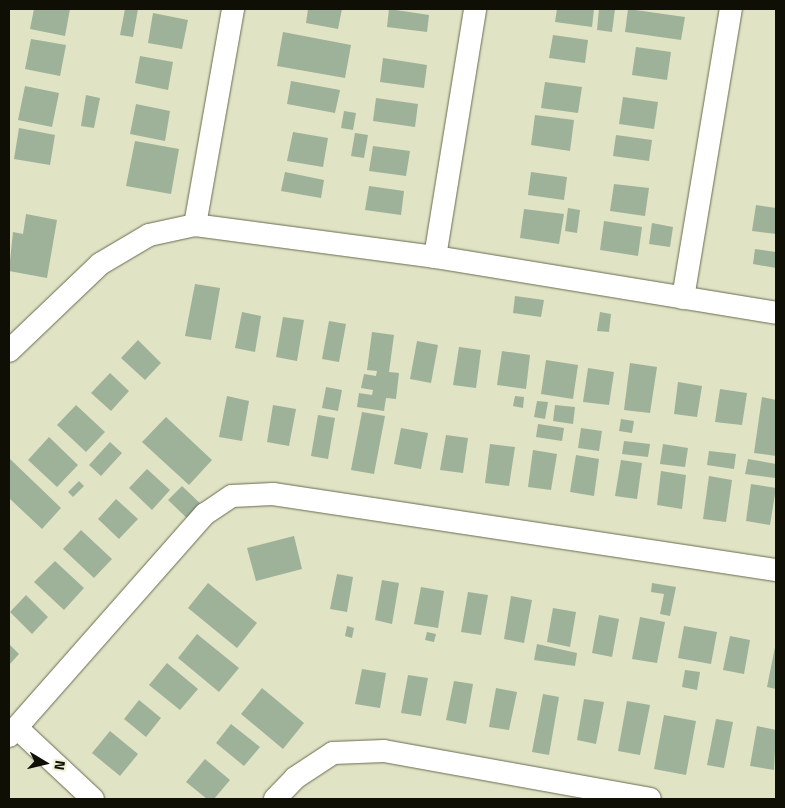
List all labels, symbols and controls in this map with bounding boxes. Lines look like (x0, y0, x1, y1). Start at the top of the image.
north arrow (20, 738, 70, 788)
text: N (49, 759, 71, 772)

